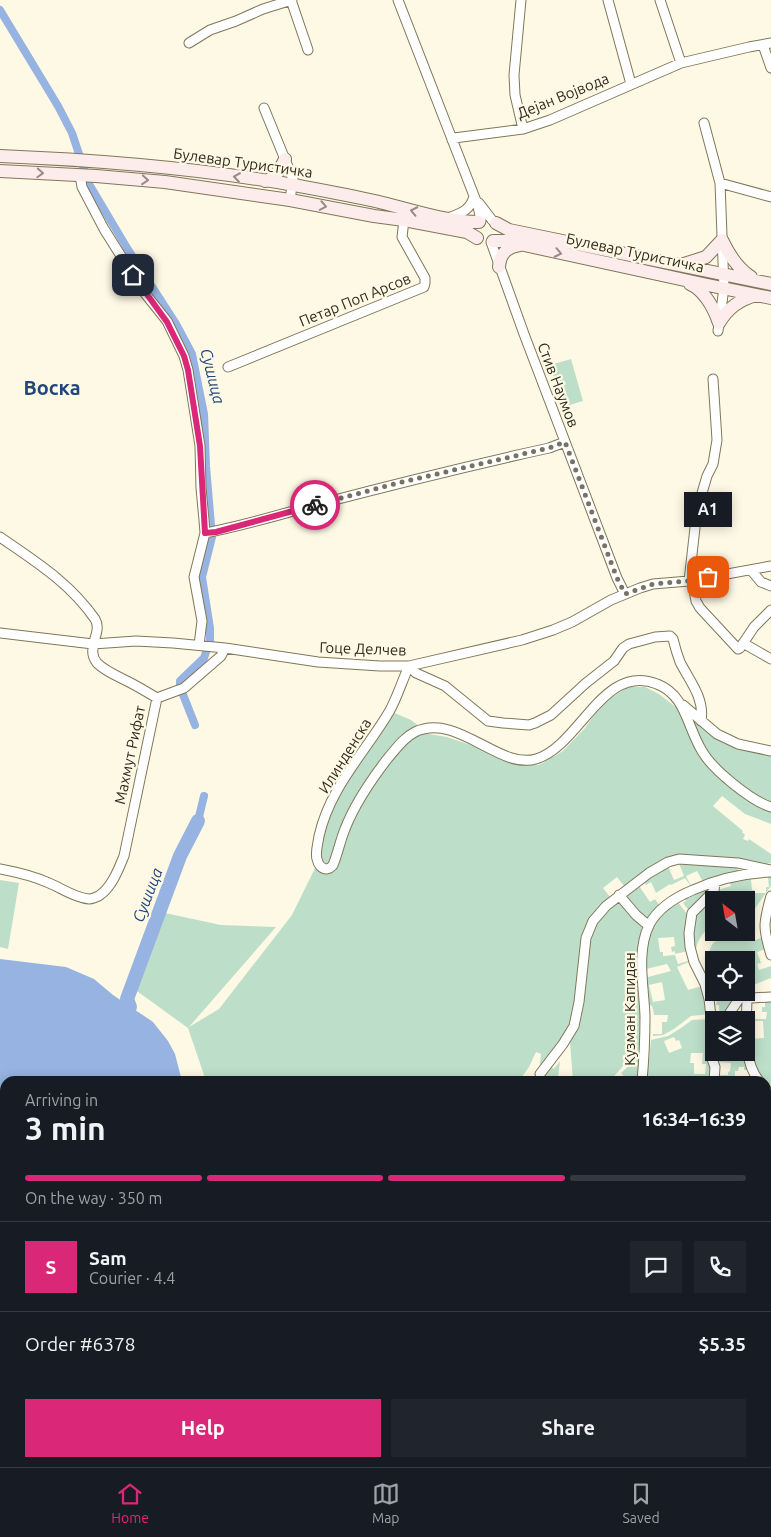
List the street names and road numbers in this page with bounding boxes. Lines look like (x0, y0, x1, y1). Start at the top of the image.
street label: Дејан Војвода (514, 69, 611, 122)
street label: Булевар Туристичка (172, 144, 314, 181)
street label: Булевар Туристичка (565, 230, 706, 275)
street label: Петар Поп Арсов (297, 269, 413, 330)
street label: Стив Наумов (534, 340, 582, 430)
street label: Гоце Делчев (319, 638, 407, 659)
street label: Махмут Рифат (111, 704, 148, 806)
street label: Илинденска (315, 715, 374, 796)
street label: Кузман Капидан (621, 952, 638, 1066)

